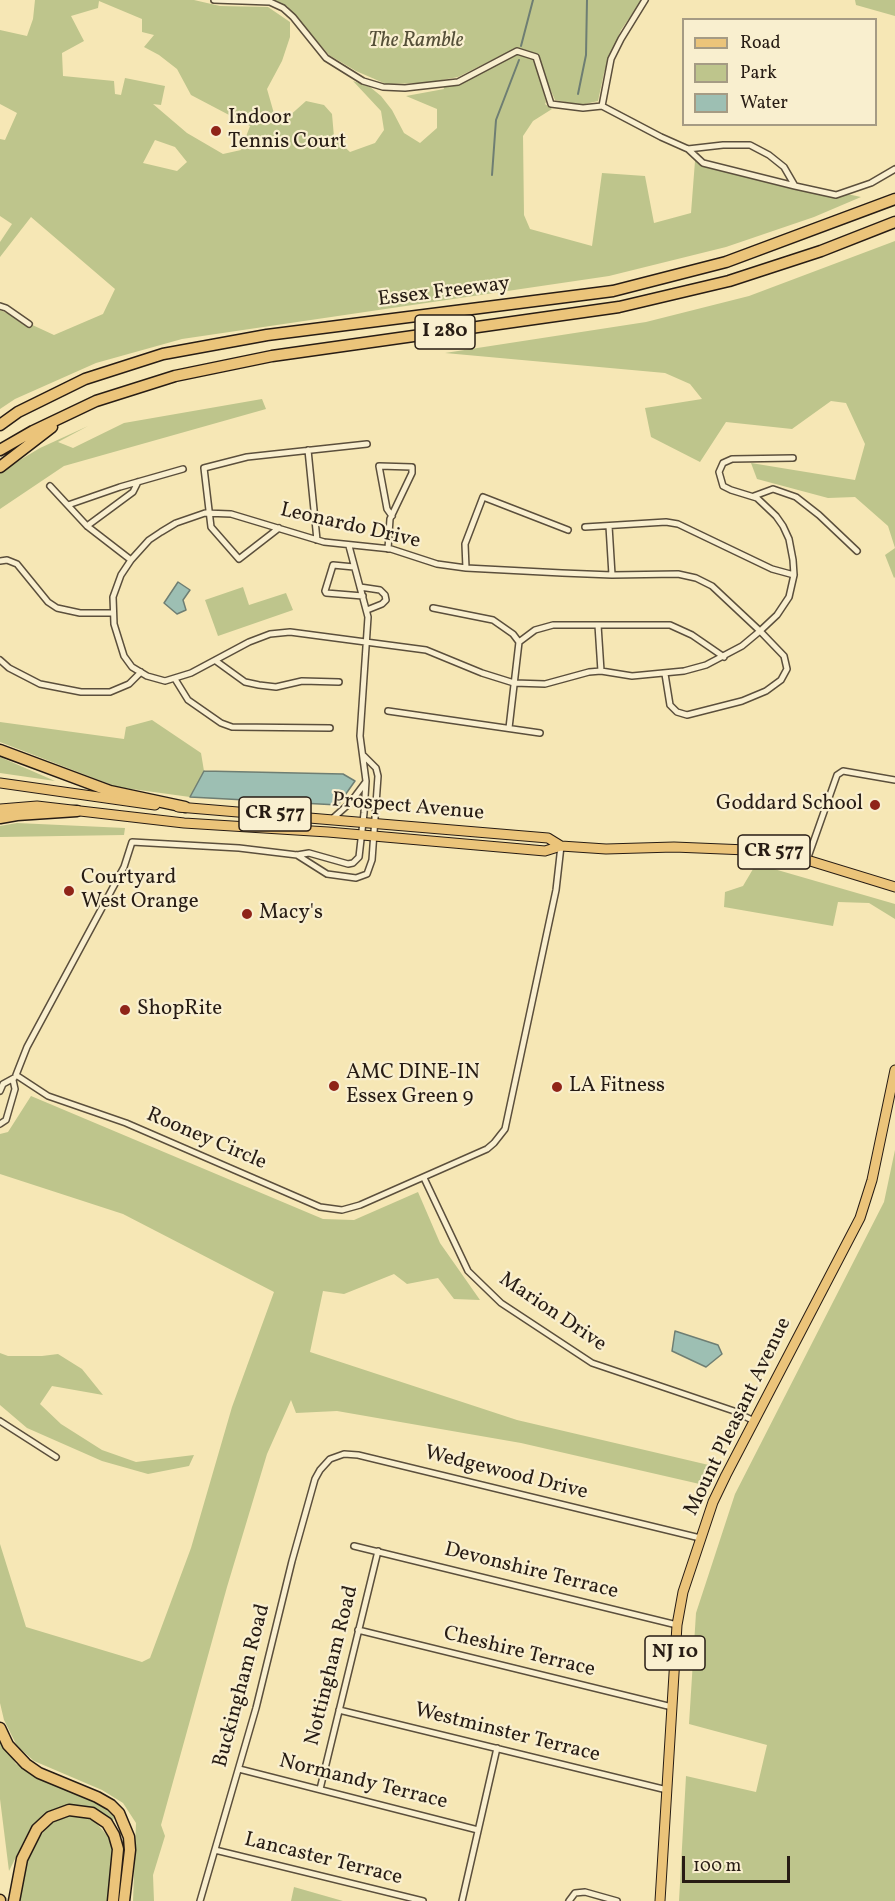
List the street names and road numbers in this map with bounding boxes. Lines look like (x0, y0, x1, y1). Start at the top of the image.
street label: Essex Freeway (377, 272, 511, 314)
road number: I 280 (415, 315, 475, 349)
street label: Leonardo Drive (277, 499, 423, 555)
street label: Prospect Avenue (331, 789, 485, 827)
road number: CR 577 (239, 797, 311, 831)
road number: CR 577 (738, 835, 810, 869)
street label: Rooney Circle (142, 1103, 270, 1177)
street label: Marion Drive (493, 1268, 611, 1358)
street label: Mount Pleasant Avenue (680, 1314, 798, 1520)
street label: Wedgewood Drive (422, 1442, 590, 1506)
street label: Devonshire Terrace (441, 1538, 621, 1606)
street label: Nottingham Road (301, 1583, 365, 1749)
street label: Buckingham Road (209, 1602, 277, 1770)
street label: Cheshire Terrace (441, 1622, 597, 1684)
road number: NJ 10 (645, 1636, 705, 1670)
street label: Westminster Terrace (412, 1699, 602, 1769)
street label: Normandy Terrace (276, 1750, 450, 1816)
street label: Lancaster Terrace (241, 1828, 405, 1892)

